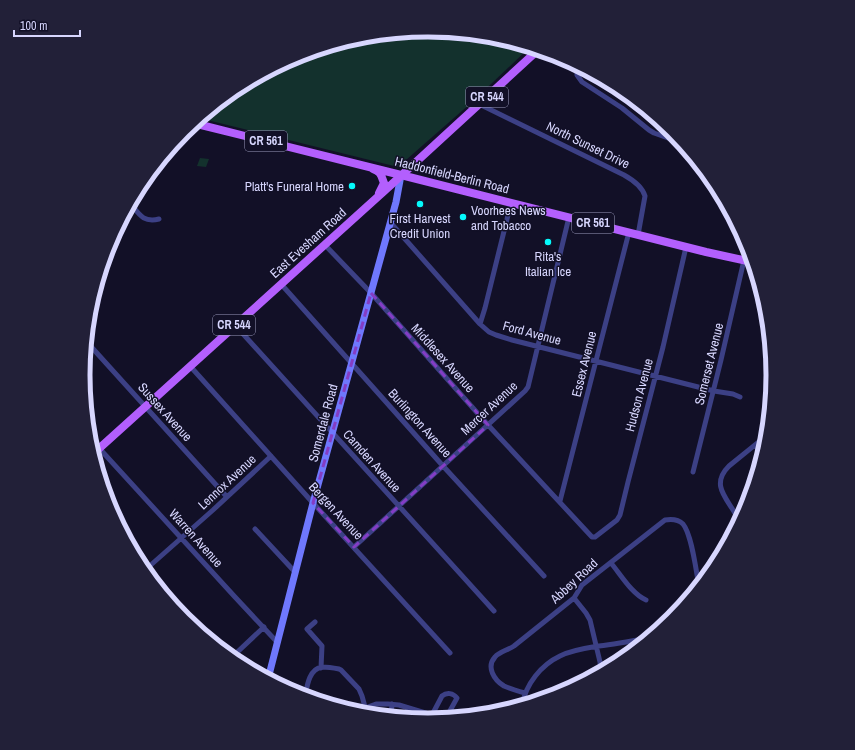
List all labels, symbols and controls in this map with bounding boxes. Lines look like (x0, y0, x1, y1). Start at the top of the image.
scale bar (14, 12, 80, 38)
text: 100 m (20, 18, 47, 34)
road number: CR 544 (466, 87, 508, 107)
street label: North Sunset Drive (544, 117, 633, 173)
road number: CR 561 (245, 131, 287, 151)
street label: Haddonfield-Berlin Road (393, 153, 511, 197)
place label: Platt's Funeral Home (245, 178, 344, 195)
marker: Platt's Funeral Home (347, 181, 357, 191)
marker: First Harvest Credit Union (415, 199, 425, 209)
place label: Voorhees News and Tobacco (471, 202, 546, 234)
street label: East Evesham Road (266, 204, 350, 282)
place label: First Harvest Credit Union (389, 210, 451, 242)
marker: Voorhees News and Tobacco (458, 212, 468, 222)
road number: CR 561 (572, 213, 614, 233)
marker: Rita's Italian Ice (543, 237, 553, 247)
place label: Rita's Italian Ice (525, 248, 571, 280)
road number: CR 544 (213, 315, 255, 335)
street label: Ford Avenue (501, 317, 563, 349)
street label: Middlesex Avenue (408, 320, 478, 396)
street label: Somerset Avenue (691, 321, 727, 407)
street label: Essex Avenue (568, 329, 600, 399)
street label: Hudson Avenue (621, 356, 657, 433)
street label: Mercer Avenue (457, 377, 521, 439)
street label: Sussex Avenue (134, 379, 196, 445)
street label: Somerdale Road (304, 382, 342, 464)
street label: Burlington Avenue (385, 385, 455, 461)
street label: Camden Avenue (339, 426, 405, 496)
street label: Lennox Avenue (194, 451, 260, 513)
street label: Bergen Avenue (305, 479, 367, 543)
street label: Warren Avenue (165, 505, 227, 571)
street label: Abbey Road (546, 555, 601, 608)

